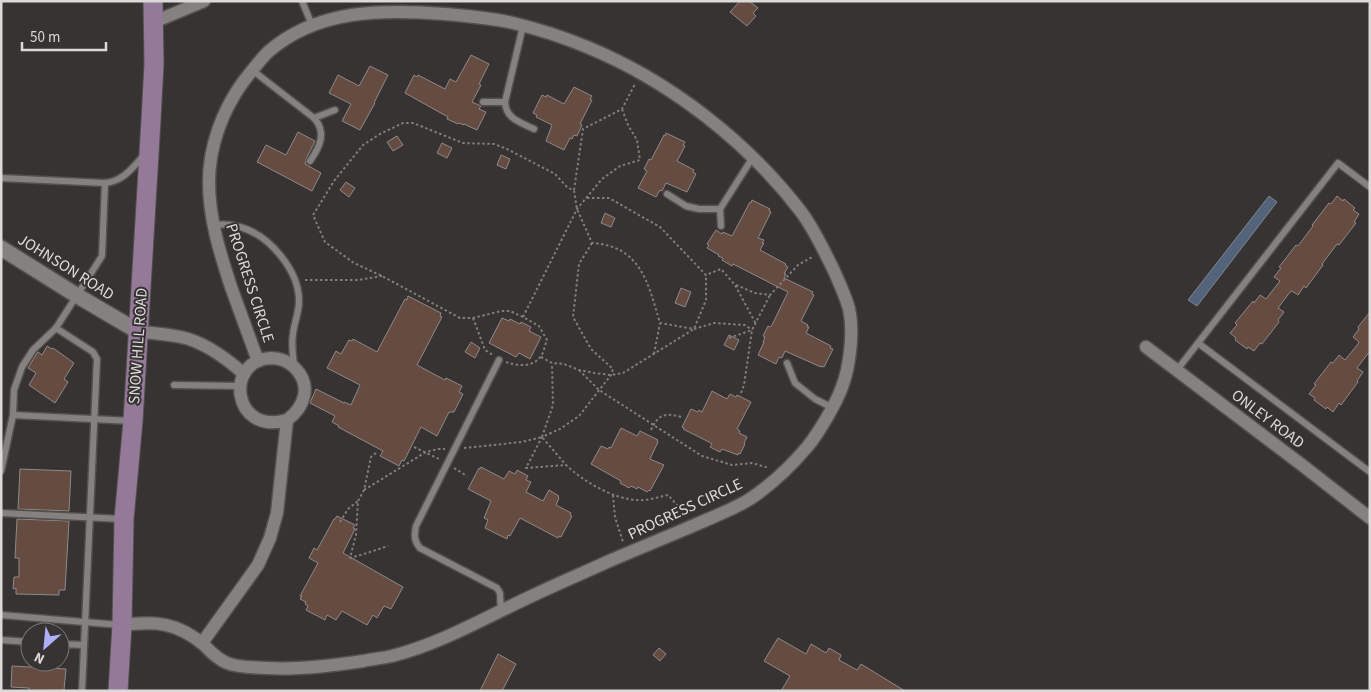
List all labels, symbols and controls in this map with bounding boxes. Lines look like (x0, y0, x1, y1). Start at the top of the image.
scale bar (22, 20, 106, 52)
text: 50 m (30, 27, 60, 48)
street label: PROGRESS CIRCLE (220, 221, 280, 345)
street label: JOHNSON ROAD (14, 229, 119, 306)
street label: SNOW HILL ROAD (123, 287, 153, 405)
street label: ONLEY ROAD (1227, 384, 1309, 454)
street label: PROGRESS CIRCLE (624, 473, 746, 545)
north arrow (20, 622, 70, 672)
text: N (31, 647, 48, 669)

